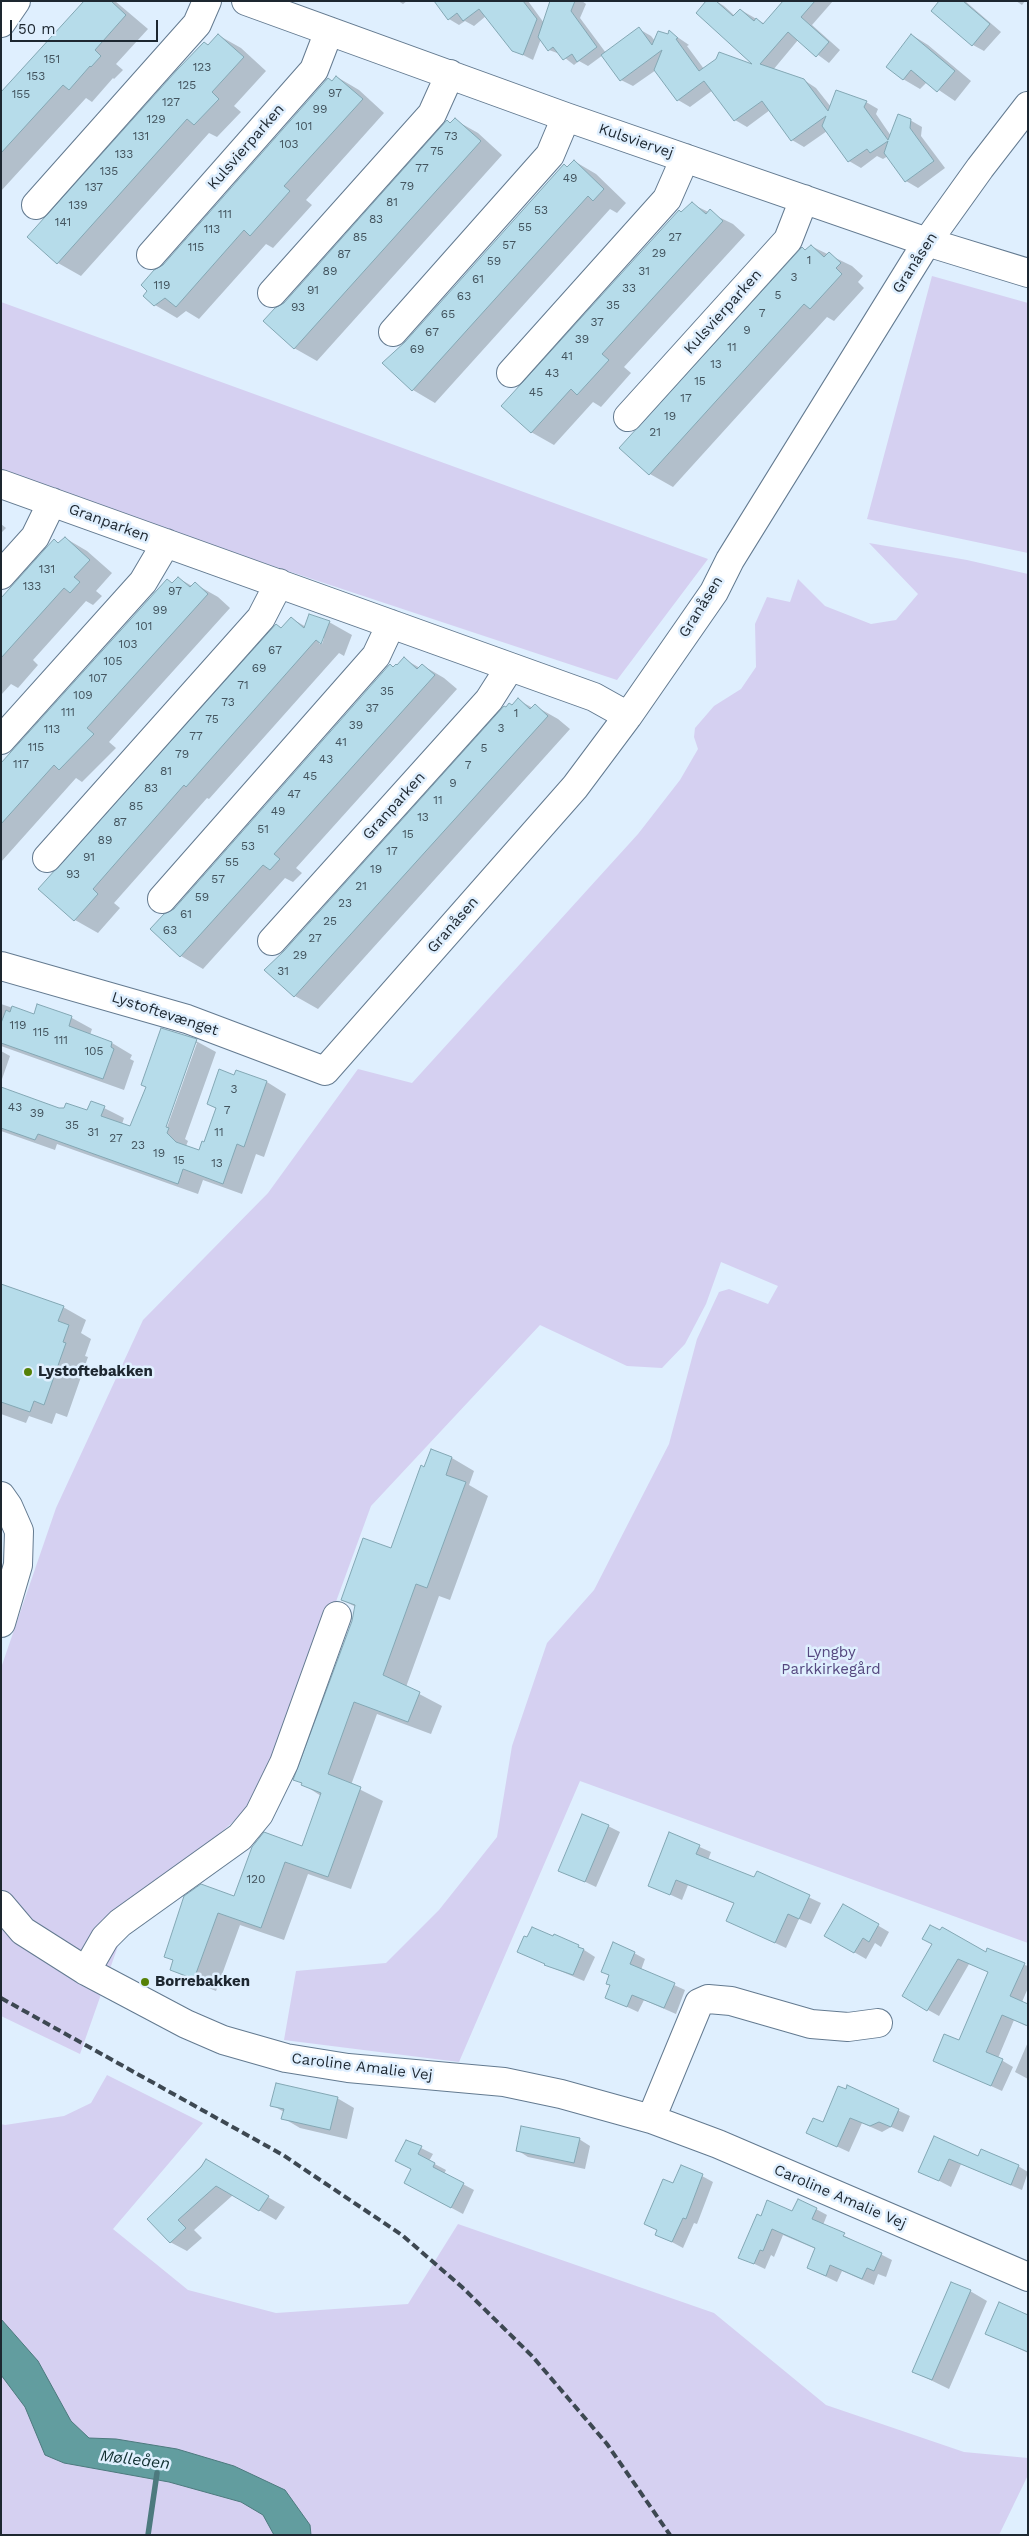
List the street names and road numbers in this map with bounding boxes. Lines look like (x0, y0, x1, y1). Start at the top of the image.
street label: Kulsvierparken (204, 100, 288, 194)
street label: Kulsviervej (596, 120, 676, 162)
street label: Granåsen (889, 229, 941, 297)
street label: Kulsvierparken (680, 266, 766, 358)
street label: Granparken (66, 500, 152, 546)
street label: Granåsen (675, 573, 727, 641)
street label: Granparken (359, 768, 429, 844)
street label: Granåsen (424, 893, 482, 957)
street label: Lystoftevænget (109, 988, 221, 1040)
street label: Caroline Amalie Vej (290, 2049, 434, 2085)
street label: Caroline Amalie Vej (771, 2161, 909, 2233)

